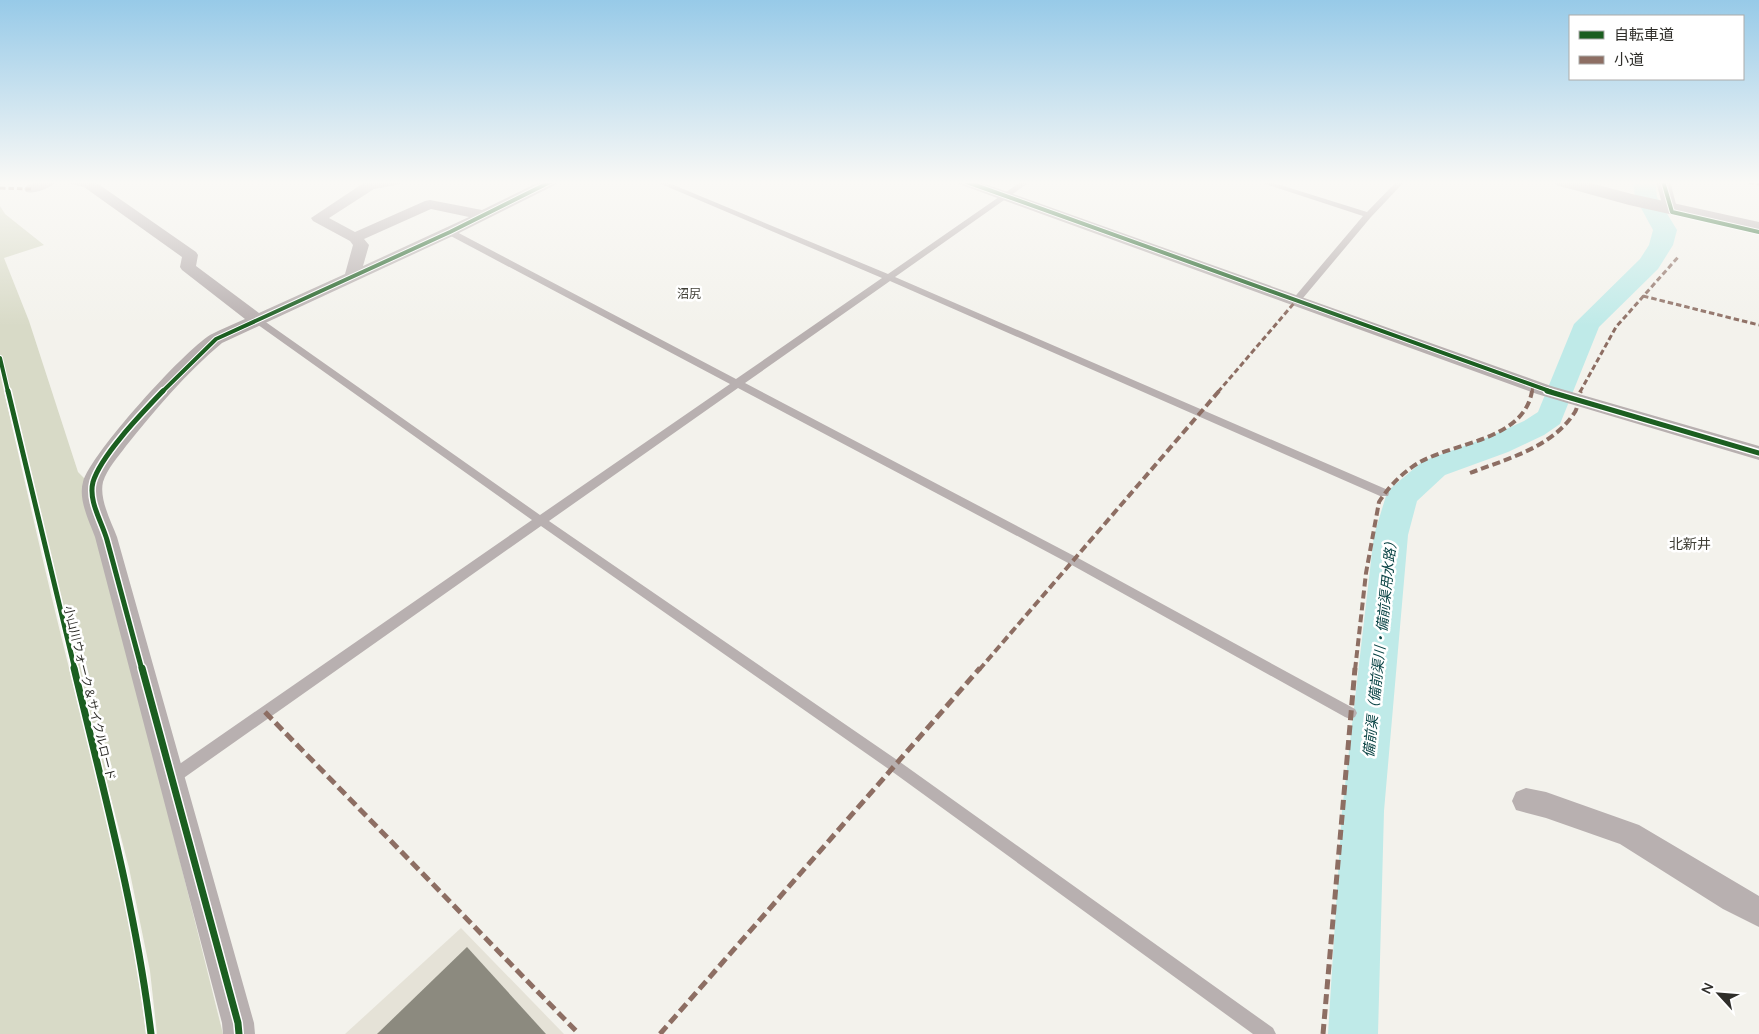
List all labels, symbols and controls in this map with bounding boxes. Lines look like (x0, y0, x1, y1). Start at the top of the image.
legend (1569, 15, 1744, 80)
text: 自転車道 (1614, 25, 1674, 44)
text: 小道 (1614, 50, 1644, 69)
district label: 沼尻 (677, 286, 701, 301)
water label: 備前渠（備前渠川・備前渠用水路） (1359, 534, 1401, 758)
district label: 北新井 (1669, 535, 1711, 553)
street label: 小山川ウォーク＆サイクルロード (61, 604, 119, 782)
north arrow (1694, 969, 1744, 1019)
text: N (1697, 980, 1718, 997)

